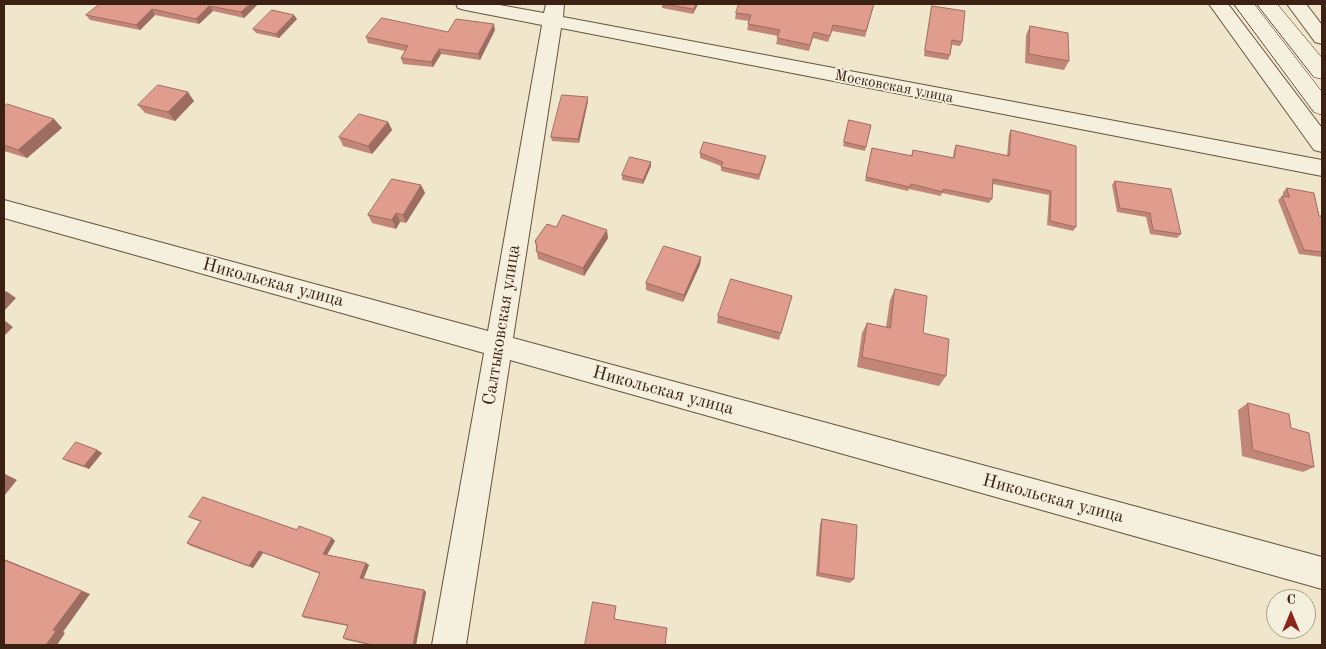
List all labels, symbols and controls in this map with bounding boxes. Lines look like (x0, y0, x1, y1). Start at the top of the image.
street label: Московская улица (833, 67, 955, 107)
street label: Салтыковская улица (479, 243, 525, 407)
street label: Никольская улица (200, 254, 346, 312)
street label: Никольская улица (590, 362, 736, 420)
street label: Никольская улица (980, 470, 1126, 528)
north arrow (1266, 589, 1316, 639)
text: С (1286, 593, 1296, 607)

